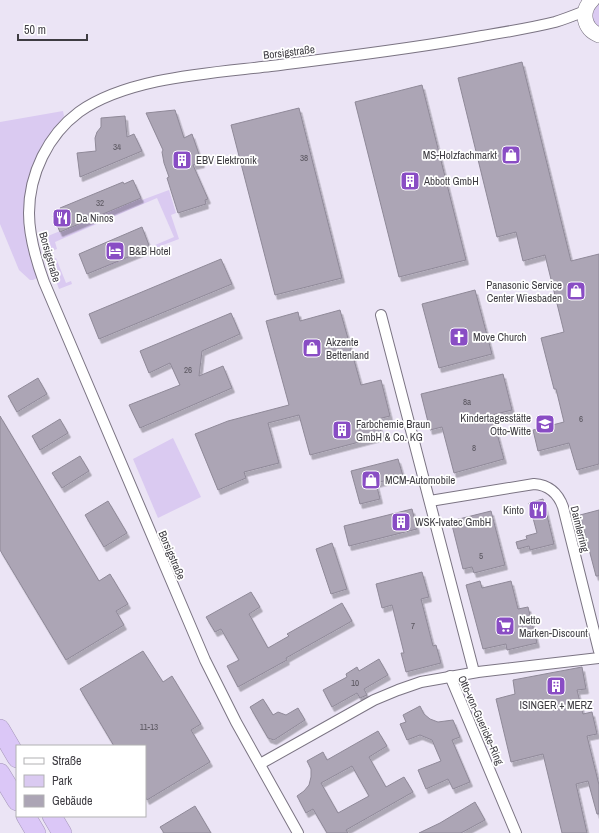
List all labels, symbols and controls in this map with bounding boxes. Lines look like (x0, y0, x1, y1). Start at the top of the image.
scale bar (18, 16, 87, 42)
text: 50 m (24, 22, 46, 38)
street label: Borsigstraße (263, 42, 315, 62)
house number: 34 (113, 141, 121, 153)
shop icon: MS-Holzfachmarkt (500, 144, 522, 166)
place label: MS-Holzfachmarkt (423, 148, 497, 162)
building icon: EBV Elektronik (171, 149, 193, 171)
house number: 38 (300, 152, 308, 164)
place label: EBV Elektronik (196, 153, 257, 167)
building icon: Abbott GmbH (399, 170, 421, 192)
place label: Abbott GmbH (423, 174, 479, 188)
house number: 32 (96, 197, 104, 209)
restaurant icon: Da Ninos (51, 207, 73, 229)
place label: Da Ninos (76, 211, 114, 225)
street label: Borsigstraße (36, 230, 64, 284)
hotel icon: B&B Hotel (104, 240, 126, 262)
place label: B&B Hotel (129, 244, 171, 258)
place label: Panasonic Service Center Wiesbaden (486, 278, 562, 305)
shop icon: Panasonic Service Center Wiesbaden (565, 280, 587, 302)
church icon: Move Church (448, 326, 470, 348)
place label: Move Church (473, 330, 527, 344)
place label: Akzente Bettenland (325, 335, 369, 362)
shop icon: Akzente Bettenland (301, 337, 323, 359)
house number: 26 (184, 364, 192, 376)
house number: 8a (463, 396, 471, 408)
place label: Kindertagesstätte Otto-Witte (460, 411, 531, 438)
school or university icon: Kindertagesstätte Otto-Witte (534, 413, 556, 435)
house number: 6 (579, 413, 583, 425)
place label: Farbchemie Braun GmbH & Co. KG (356, 417, 430, 444)
building icon: Farbchemie Braun GmbH & Co. KG (331, 419, 353, 441)
house number: 8 (472, 442, 476, 454)
shop icon: MCM-Automobile (360, 469, 382, 491)
place label: MCM-Automobile (385, 473, 455, 487)
restaurant icon: Kinto (527, 499, 549, 521)
place label: Kinto (503, 503, 524, 517)
street label: Daimlerring (568, 504, 592, 554)
building icon: WSK-Ivatec GmbH (390, 511, 412, 533)
place label: WSK-Ivatec GmbH (415, 515, 491, 529)
street label: Borsigstraße (155, 528, 189, 582)
house number: 5 (479, 550, 483, 562)
place label: Netto Marken-Discount (519, 613, 588, 640)
supermarket icon: Netto Marken-Discount (494, 615, 516, 637)
house number: 7 (411, 620, 415, 632)
street label: Otto-von-Guericke-Ring (455, 673, 507, 767)
building icon: ISINGER + MERZ (545, 675, 567, 697)
house number: 10 (351, 677, 359, 689)
place label: ISINGER + MERZ (520, 698, 593, 712)
house number: 11-13 (140, 721, 158, 733)
legend (16, 745, 146, 817)
text: Straße (52, 753, 82, 769)
text: Park (52, 773, 72, 789)
text: Gebäude (52, 793, 93, 809)

